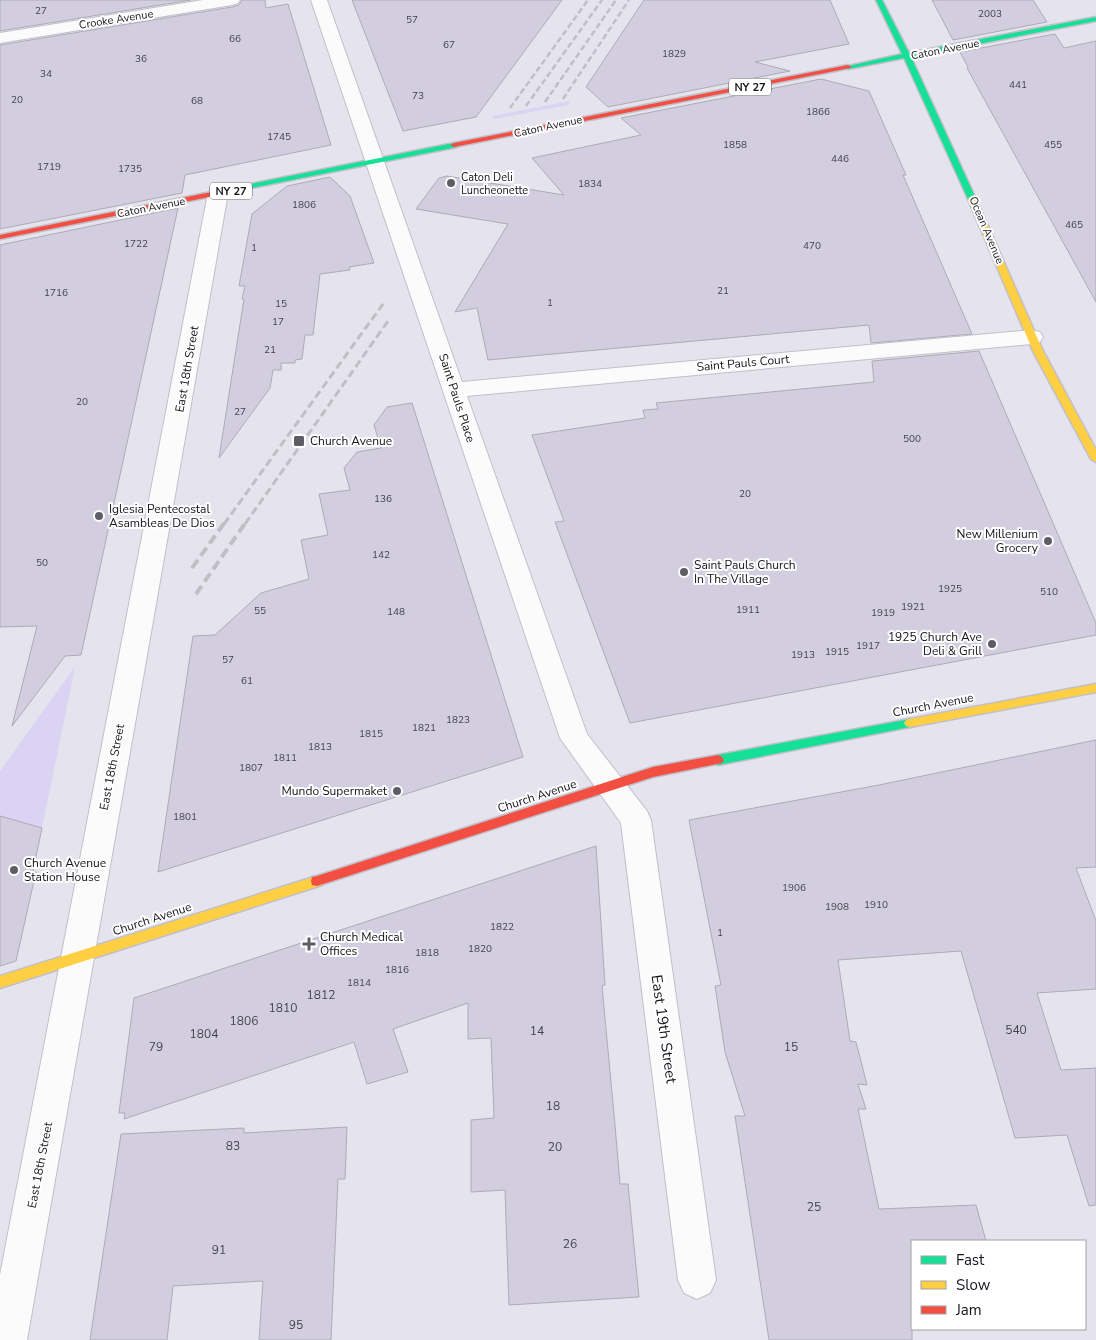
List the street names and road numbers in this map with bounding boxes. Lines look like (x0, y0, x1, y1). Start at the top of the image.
street label: Crooke Avenue (78, 6, 154, 33)
street label: Caton Avenue (910, 35, 981, 63)
road number: NY 27 (729, 78, 771, 95)
street label: Caton Avenue (513, 112, 584, 141)
road number: NY 27 (210, 182, 252, 200)
street label: Caton Avenue (116, 193, 187, 221)
street label: Ocean Avenue (966, 194, 1007, 266)
street label: East 18th Street (172, 324, 203, 413)
street label: Saint Pauls Place (435, 351, 479, 445)
street label: Saint Pauls Court (696, 351, 791, 375)
street label: Church Avenue (891, 689, 975, 721)
street label: East 18th Street (96, 722, 128, 811)
street label: Church Avenue (495, 776, 579, 816)
street label: Church Avenue (110, 899, 194, 939)
street label: East 19th Street (646, 973, 682, 1085)
street label: East 18th Street (24, 1120, 56, 1209)

